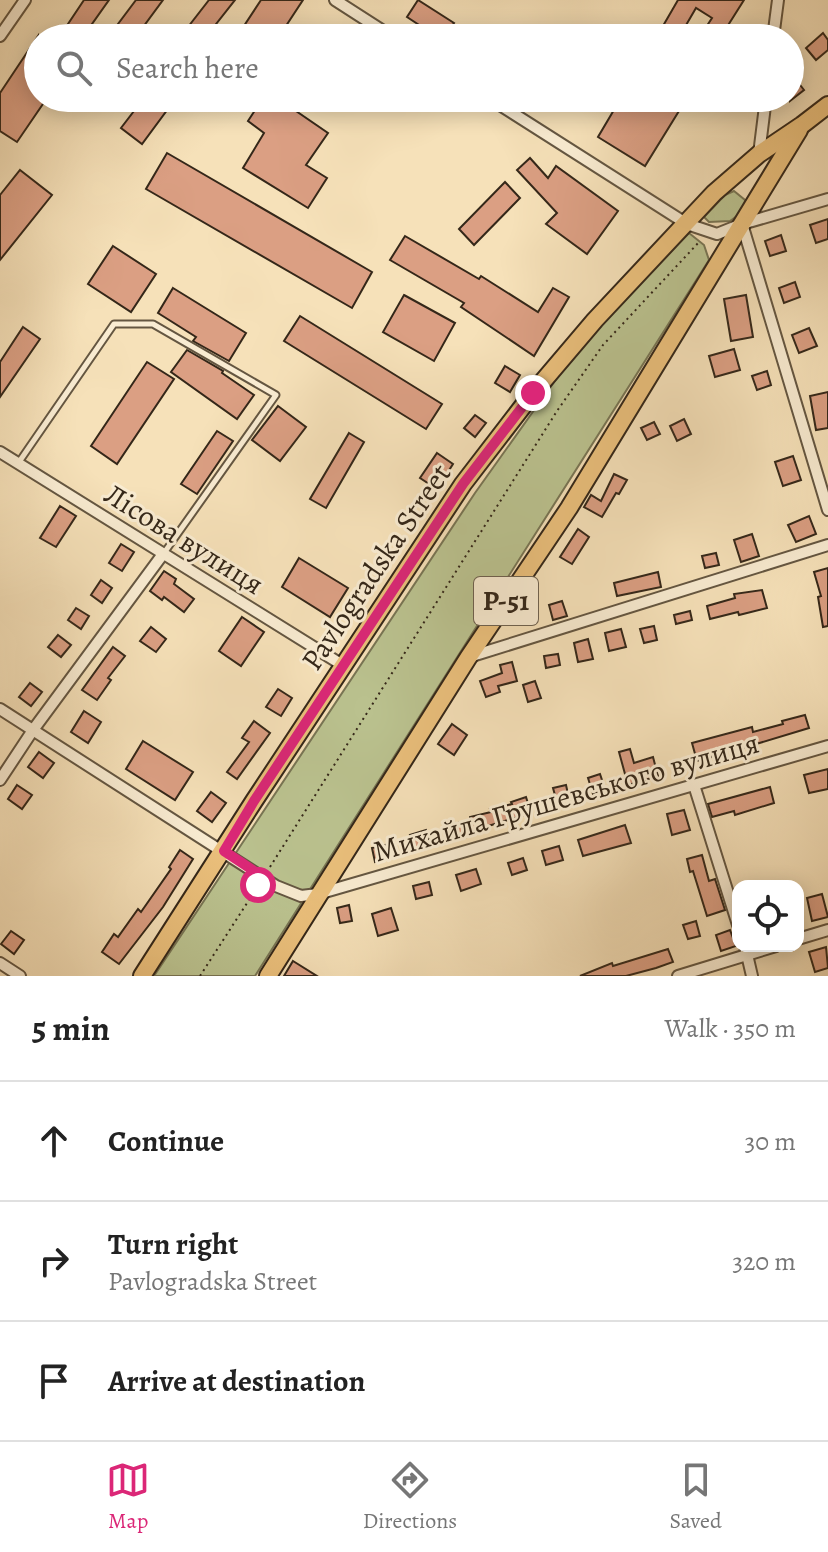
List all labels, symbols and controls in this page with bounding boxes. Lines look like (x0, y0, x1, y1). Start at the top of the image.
search box (24, 24, 804, 112)
icon: search (52, 46, 96, 90)
text: Search here (116, 48, 259, 88)
route end (515, 375, 551, 411)
street label: Pavlogradska Street (292, 456, 460, 678)
street label: Лісова вулиця (97, 474, 271, 604)
road number: Р-51 (474, 577, 538, 625)
street label: Михайла Грушевського вулиця (369, 723, 763, 871)
route start (240, 867, 276, 903)
map controls (732, 880, 804, 952)
button: locate (732, 880, 804, 952)
text: 5 min (32, 1005, 110, 1052)
text: Walk · 350 m (664, 1011, 796, 1046)
icon: ahead (32, 1119, 76, 1163)
text: Continue (108, 1121, 224, 1161)
text: 30 m (745, 1124, 796, 1159)
text: Turn right (108, 1224, 238, 1264)
icon: right (32, 1239, 76, 1283)
text: 320 m (732, 1244, 796, 1279)
text: Pavlogradska Street (108, 1264, 317, 1299)
icon: arrive (32, 1359, 76, 1403)
text: Arrive at destination (108, 1361, 365, 1401)
tab: Map (106, 1458, 150, 1536)
tab: Directions (363, 1458, 457, 1536)
tab: Saved (670, 1458, 722, 1536)

